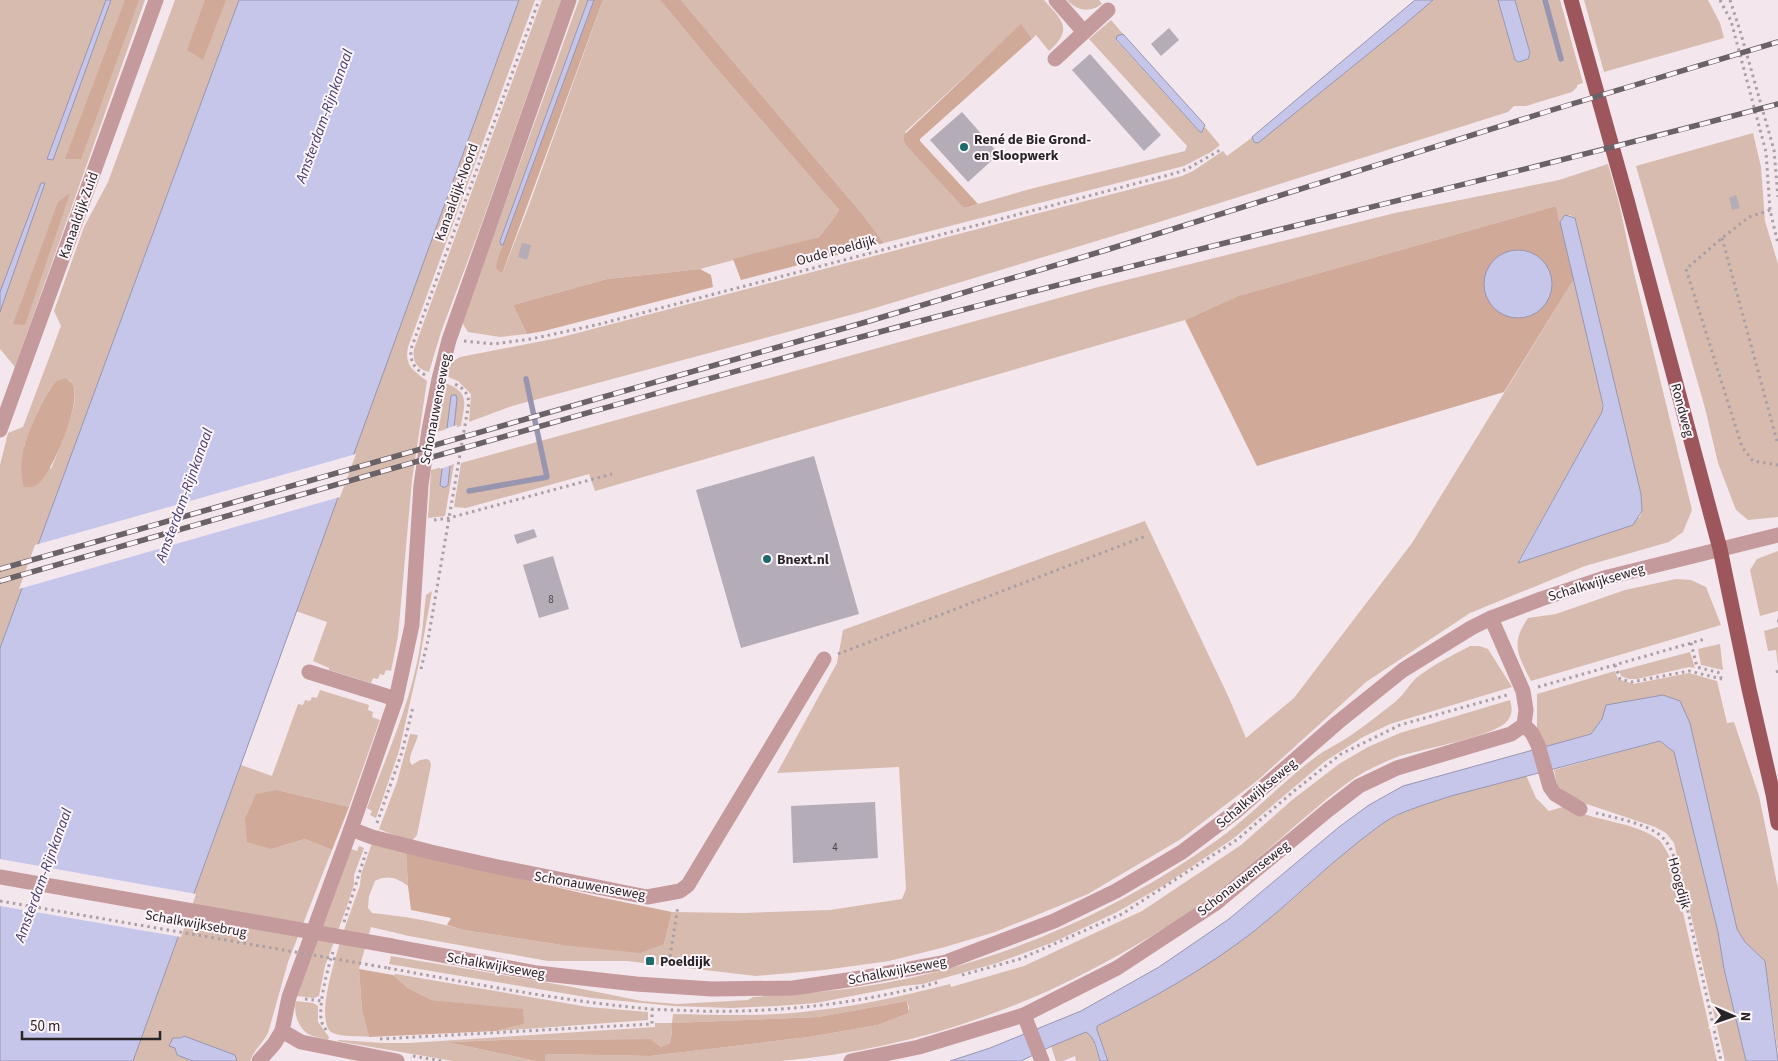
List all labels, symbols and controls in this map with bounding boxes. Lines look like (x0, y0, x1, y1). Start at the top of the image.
water label: Amsterdam-Rijnkanaal (290, 46, 359, 187)
place label: René de Bie Grond- en Sloopwerk (974, 130, 1091, 166)
street label: Kanaaldijk-Noord (430, 141, 484, 244)
marker: René de Bie Grond- en Sloopwerk (958, 141, 970, 153)
street label: Kanaaldijk Zuid (54, 169, 104, 262)
street label: Oude Poeldijk (794, 231, 878, 271)
street label: Schonauwenseweg (415, 352, 457, 466)
street label: Rondweg (1665, 381, 1699, 439)
water label: Amsterdam-Rijnkanaal (150, 425, 219, 566)
place label: Bnext.nl (777, 550, 829, 570)
marker: Bnext.nl (761, 553, 773, 565)
street label: Schalkwijkseweg (1546, 559, 1647, 607)
house number: 8 (548, 592, 554, 607)
street label: Schalkwijkseweg (1212, 754, 1301, 833)
water label: Amsterdam-Rijnkanaal (9, 805, 78, 946)
street label: Schonauwenseweg (1193, 836, 1294, 921)
house number: 4 (832, 840, 838, 855)
street label: Hoogdijk (1663, 855, 1696, 911)
street label: Schonauwenseweg (533, 866, 647, 906)
street label: Schalkwijksebrug (143, 905, 248, 943)
street label: Schalkwijkseweg (445, 947, 547, 984)
place label: Poeldijk (660, 952, 711, 972)
street label: Schalkwijkseweg (846, 952, 948, 990)
marker: Poeldijk (644, 955, 656, 967)
north arrow (1708, 991, 1758, 1041)
scale bar (22, 1008, 160, 1040)
text: N (1735, 1011, 1755, 1021)
text: 50 m (30, 1016, 60, 1037)

